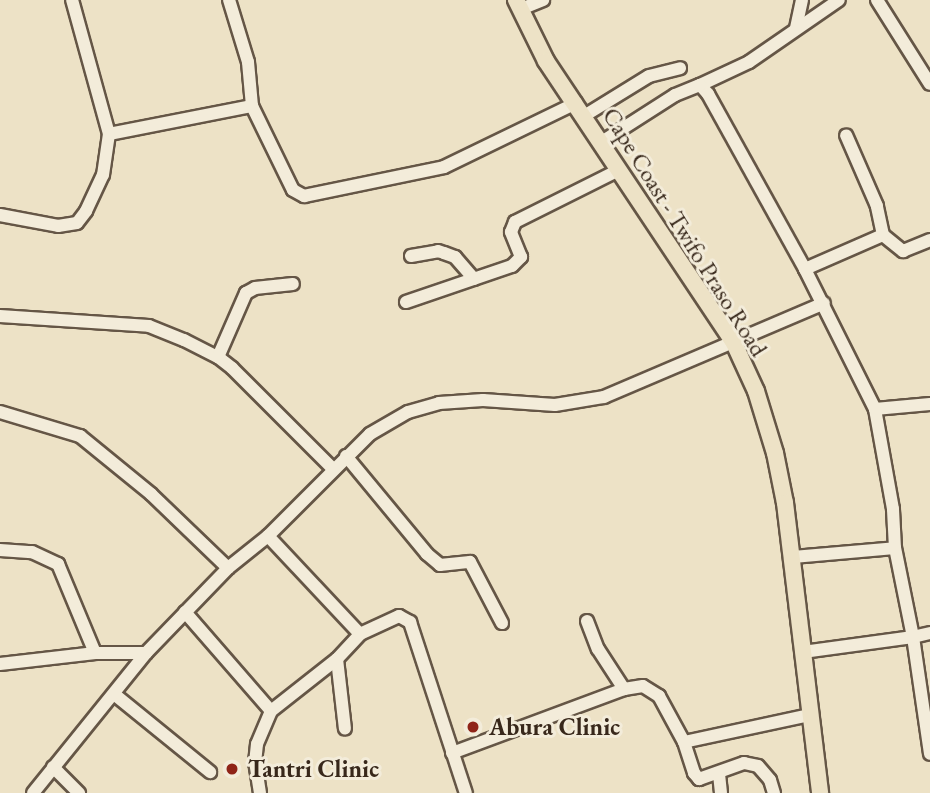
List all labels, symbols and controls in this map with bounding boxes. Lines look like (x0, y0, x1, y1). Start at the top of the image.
street label: Cape Coast - Twifo Praso Road (596, 102, 774, 362)
place label: Abura Clinic (489, 713, 620, 741)
marker: Abura Clinic (463, 717, 483, 737)
place label: Tantri Clinic (248, 755, 379, 783)
marker: Tantri Clinic (222, 759, 242, 779)

